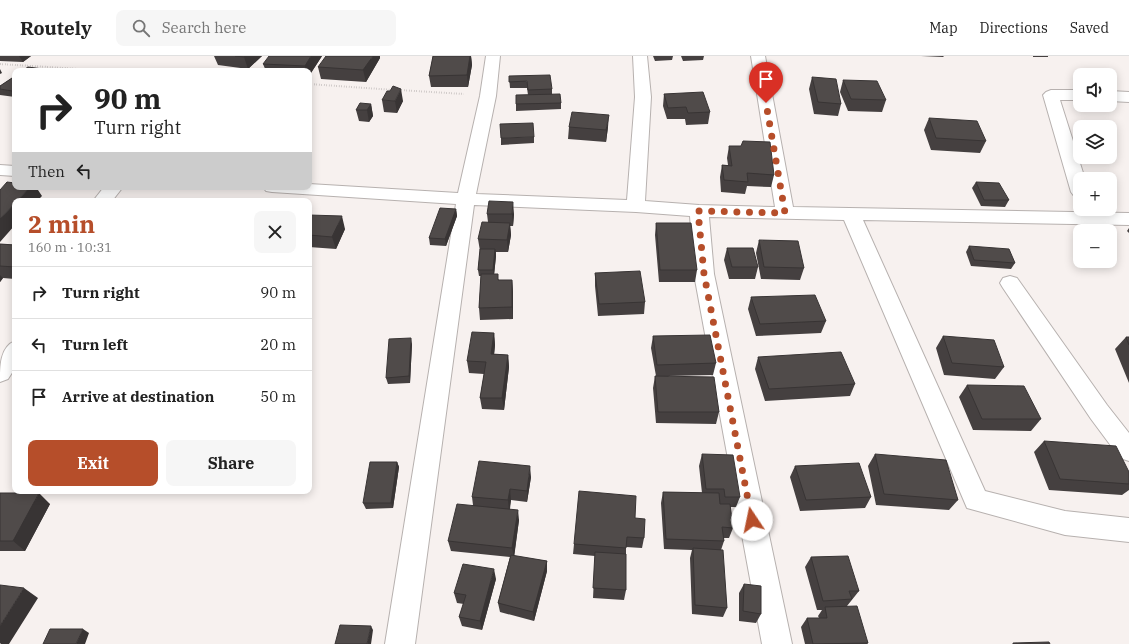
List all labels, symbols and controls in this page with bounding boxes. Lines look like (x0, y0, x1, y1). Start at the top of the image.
search box (116, 10, 396, 46)
text: Routely (20, 16, 92, 40)
icon: search (130, 17, 152, 39)
text: Search here (162, 18, 246, 37)
text: Map (929, 19, 958, 37)
text: Directions (980, 19, 1048, 37)
text: Saved (1070, 19, 1109, 37)
pin (749, 62, 783, 103)
icon: arrive (755, 68, 777, 90)
map controls (1073, 68, 1117, 268)
button: sound (1073, 68, 1117, 112)
text: 90 m (94, 80, 161, 117)
icon: right (28, 84, 80, 136)
text: Turn right (94, 116, 181, 139)
button: layers (1073, 120, 1117, 164)
icon: left (73, 160, 95, 182)
text: Then (28, 162, 65, 181)
button: + (1073, 172, 1117, 216)
text: 2 min (28, 208, 95, 240)
button: close (254, 211, 296, 253)
button: − (1073, 224, 1117, 268)
text: 160 m · 10:31 (28, 239, 112, 256)
icon: right (28, 282, 50, 304)
text: Turn right (62, 283, 140, 302)
text: 90 m (260, 283, 296, 302)
icon: left (28, 334, 50, 356)
text: Turn left (62, 335, 128, 354)
text: 20 m (260, 335, 296, 354)
icon: arrive (28, 386, 50, 408)
text: Arrive at destination (62, 387, 214, 406)
text: 50 m (260, 387, 296, 406)
button: Exit (28, 440, 158, 486)
button: Share (166, 440, 296, 486)
position arrow (731, 499, 773, 541)

